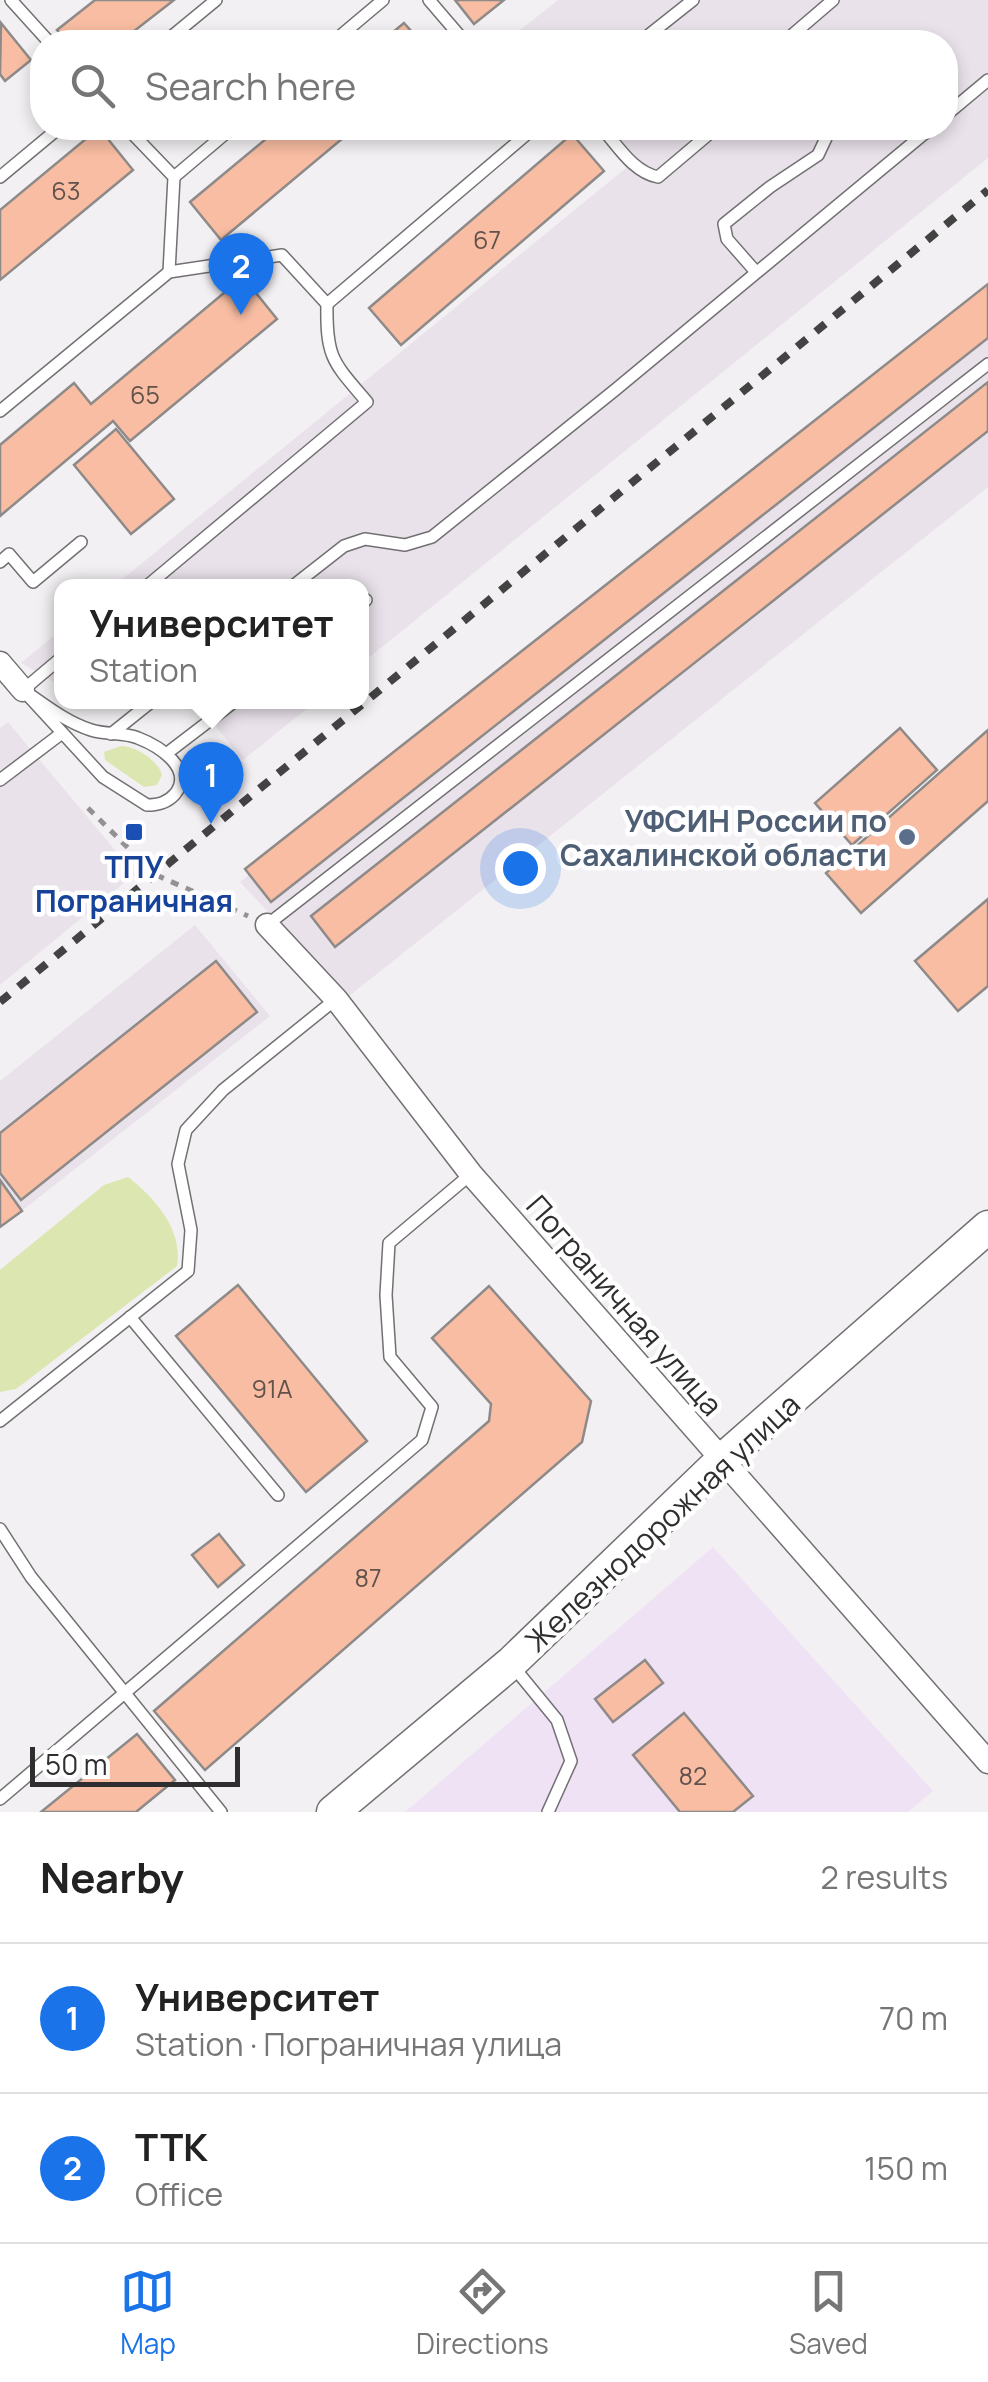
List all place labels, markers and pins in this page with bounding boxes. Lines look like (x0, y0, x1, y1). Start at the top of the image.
pin: 2 (208, 232, 274, 315)
pin: 1 (178, 742, 244, 824)
place label: УФСИН России по Сахалинской области (560, 800, 887, 875)
marker: ТПУ Пограничная (123, 821, 145, 843)
marker: УФСИН России по Сахалинской области (896, 826, 918, 848)
place label: ТПУ Пограничная (35, 846, 233, 921)

